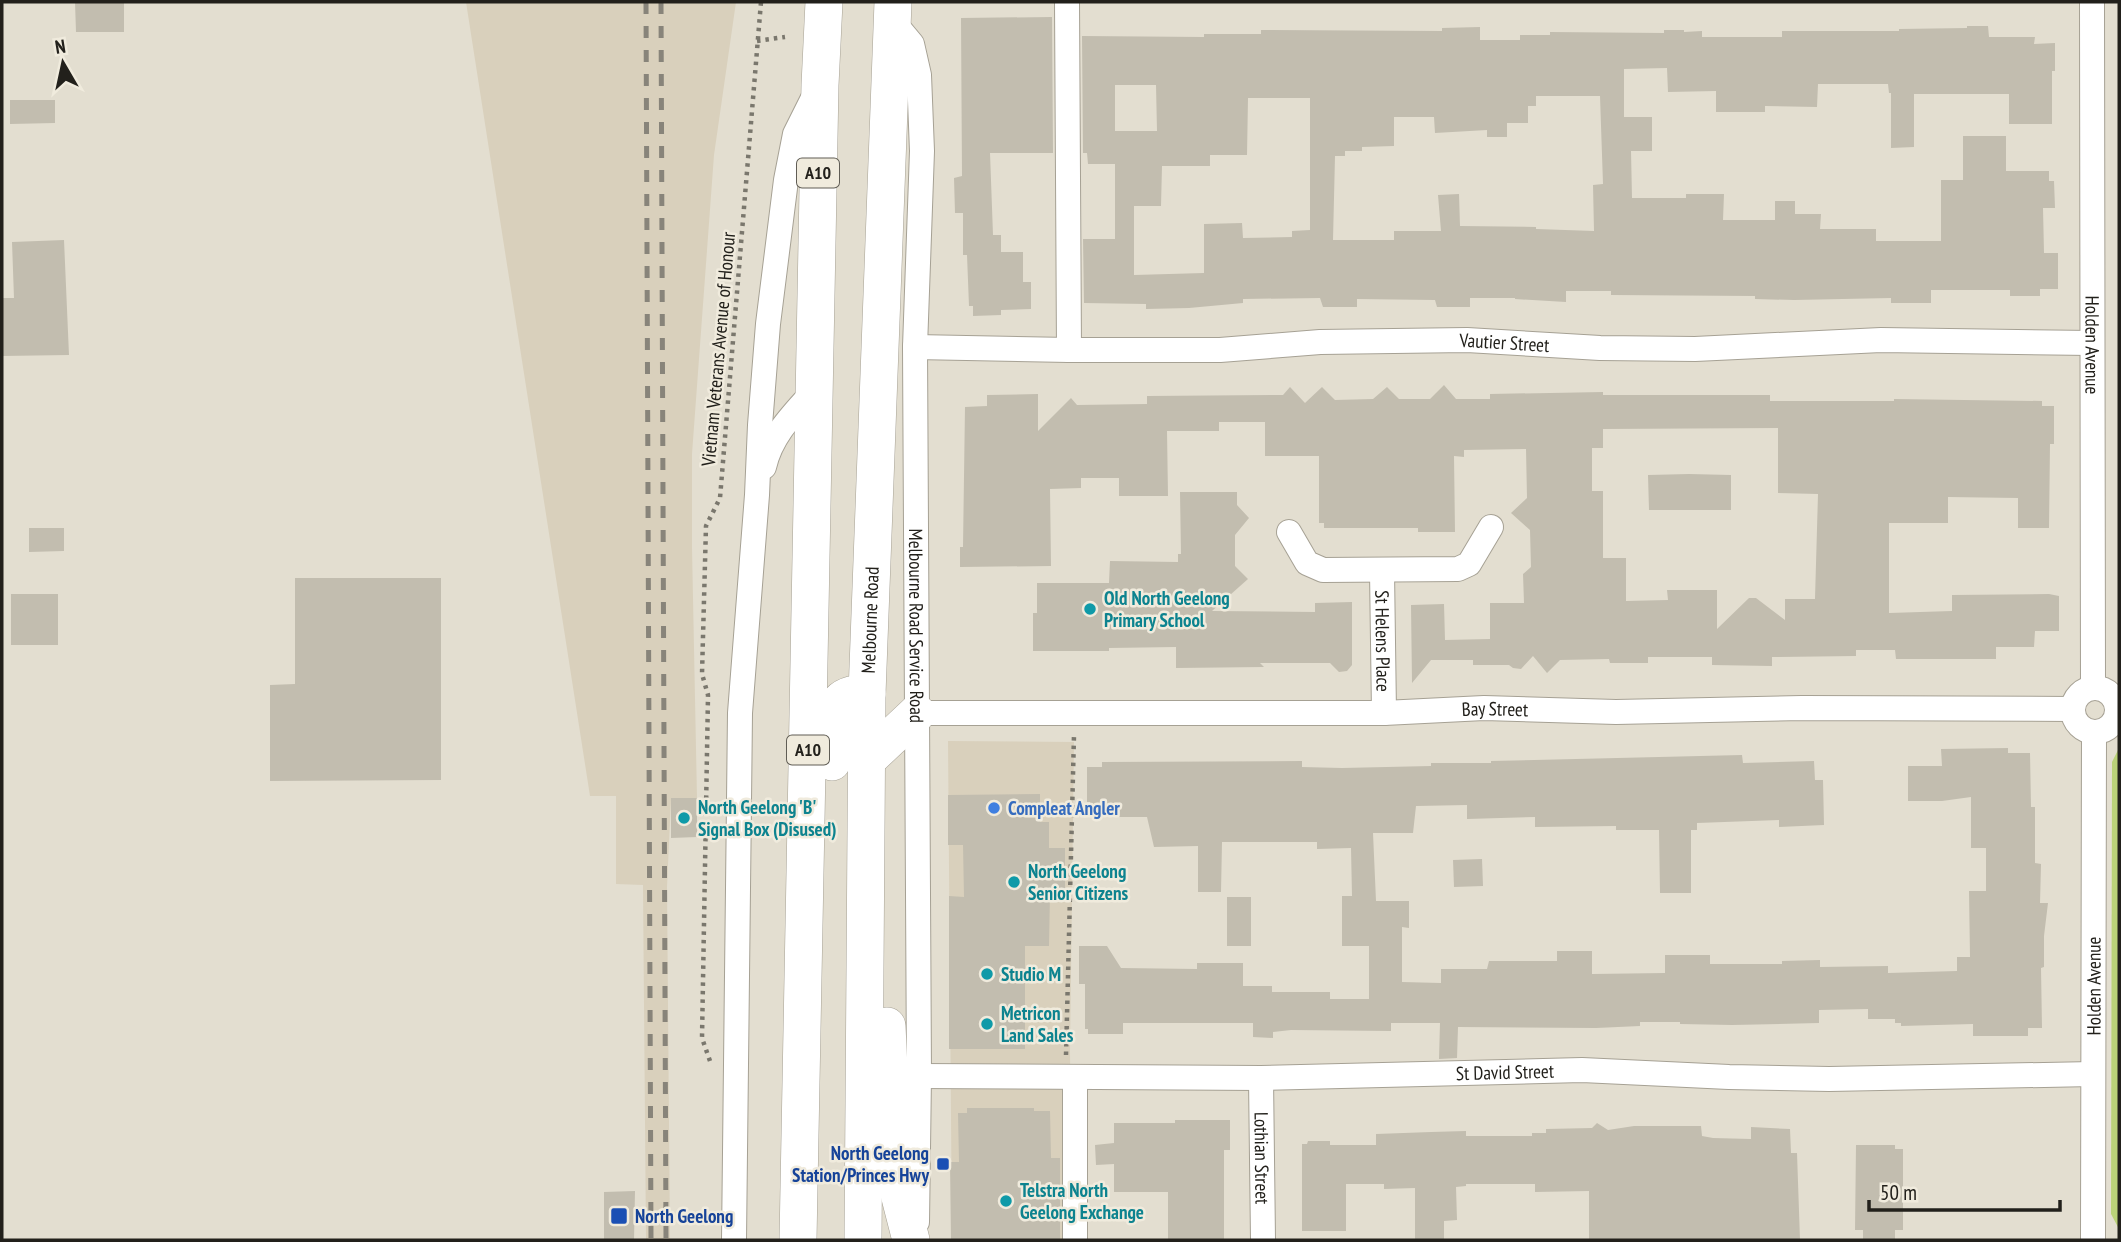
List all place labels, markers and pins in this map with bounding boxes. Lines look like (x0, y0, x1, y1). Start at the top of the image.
place label: Old North Geelong Primary School (1104, 586, 1230, 632)
marker: Old North Geelong Primary School (1082, 601, 1098, 617)
place label: North Geelong 'B' Signal Box (Disused) (698, 795, 836, 841)
place label: Compleat Angler (1008, 796, 1120, 820)
marker: Compleat Angler (986, 800, 1002, 816)
marker: North Geelong 'B' Signal Box (Disused) (676, 810, 692, 826)
place label: North Geelong Senior Citizens (1028, 859, 1129, 905)
marker: North Geelong Senior Citizens (1006, 874, 1022, 890)
place label: Studio M (1001, 962, 1061, 986)
marker: Studio M (979, 966, 995, 982)
place label: Metricon Land Sales (1001, 1001, 1074, 1047)
marker: Metricon Land Sales (979, 1016, 995, 1032)
place label: North Geelong Station/Princes Hwy (792, 1141, 929, 1187)
marker: North Geelong Station/Princes Hwy (935, 1156, 951, 1172)
place label: Telstra North Geelong Exchange (1020, 1178, 1144, 1224)
marker: Telstra North Geelong Exchange (998, 1193, 1014, 1209)
place label: North Geelong (635, 1204, 733, 1228)
marker: North Geelong (609, 1206, 629, 1226)

